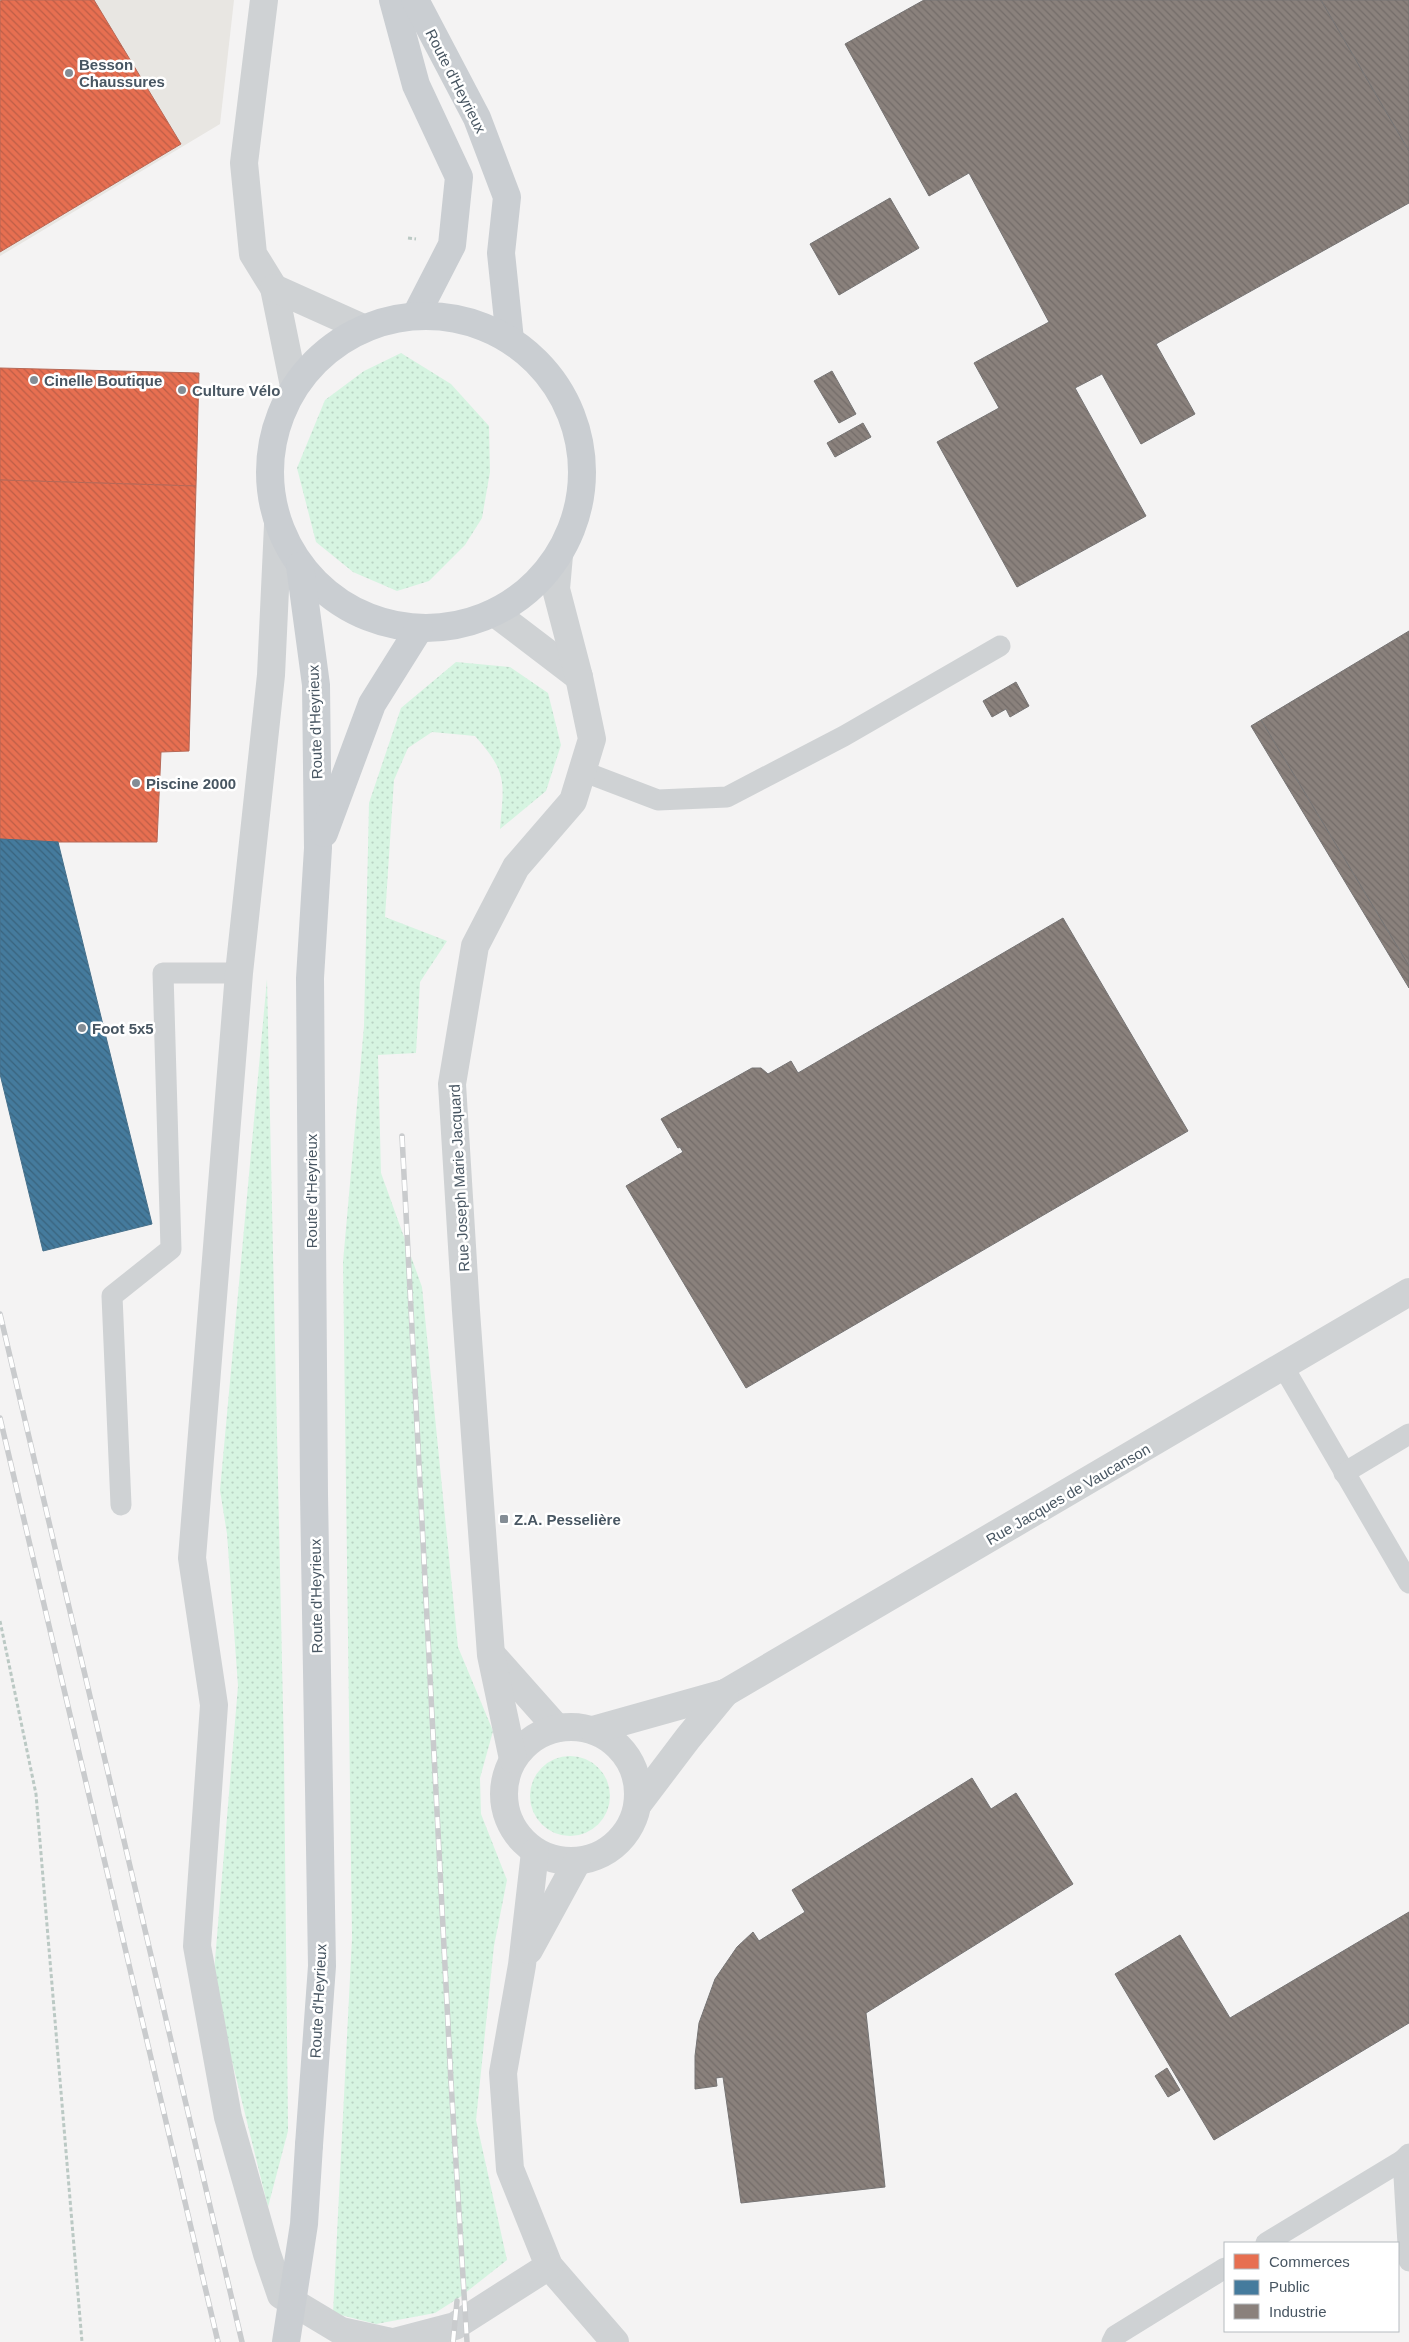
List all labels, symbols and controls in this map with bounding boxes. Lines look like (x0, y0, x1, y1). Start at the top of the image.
street label: Route d'Heyrieux (422, 26, 490, 136)
place label: Besson Chaussures (79, 56, 165, 90)
marker: Besson Chaussures (63, 67, 75, 79)
place label: Cinelle Boutique (44, 372, 162, 389)
marker: Cinelle Boutique (28, 374, 40, 386)
place label: Culture Vélo (192, 382, 280, 399)
marker: Culture Vélo (176, 384, 188, 396)
street label: Route d'Heyrieux (304, 664, 325, 780)
place label: Piscine 2000 (146, 775, 236, 792)
marker: Piscine 2000 (130, 777, 142, 789)
place label: Foot 5x5 (92, 1020, 154, 1037)
marker: Foot 5x5 (76, 1022, 88, 1034)
street label: Rue Joseph Marie Jacquard (446, 1084, 472, 1272)
street label: Route d'Heyrieux (303, 1133, 320, 1248)
street label: Rue Jacques de Vaucanson (983, 1440, 1153, 1548)
place label: Z.A. Pesselière (514, 1511, 621, 1528)
marker: Z.A. Pesselière (498, 1513, 510, 1525)
street label: Route d'Heyrieux (306, 1538, 325, 1653)
street label: Route d'Heyrieux (307, 1943, 330, 2059)
legend (1224, 2242, 1399, 2332)
text: Commerces (1269, 2253, 1350, 2270)
text: Public (1269, 2278, 1310, 2295)
text: Industrie (1269, 2303, 1327, 2320)

